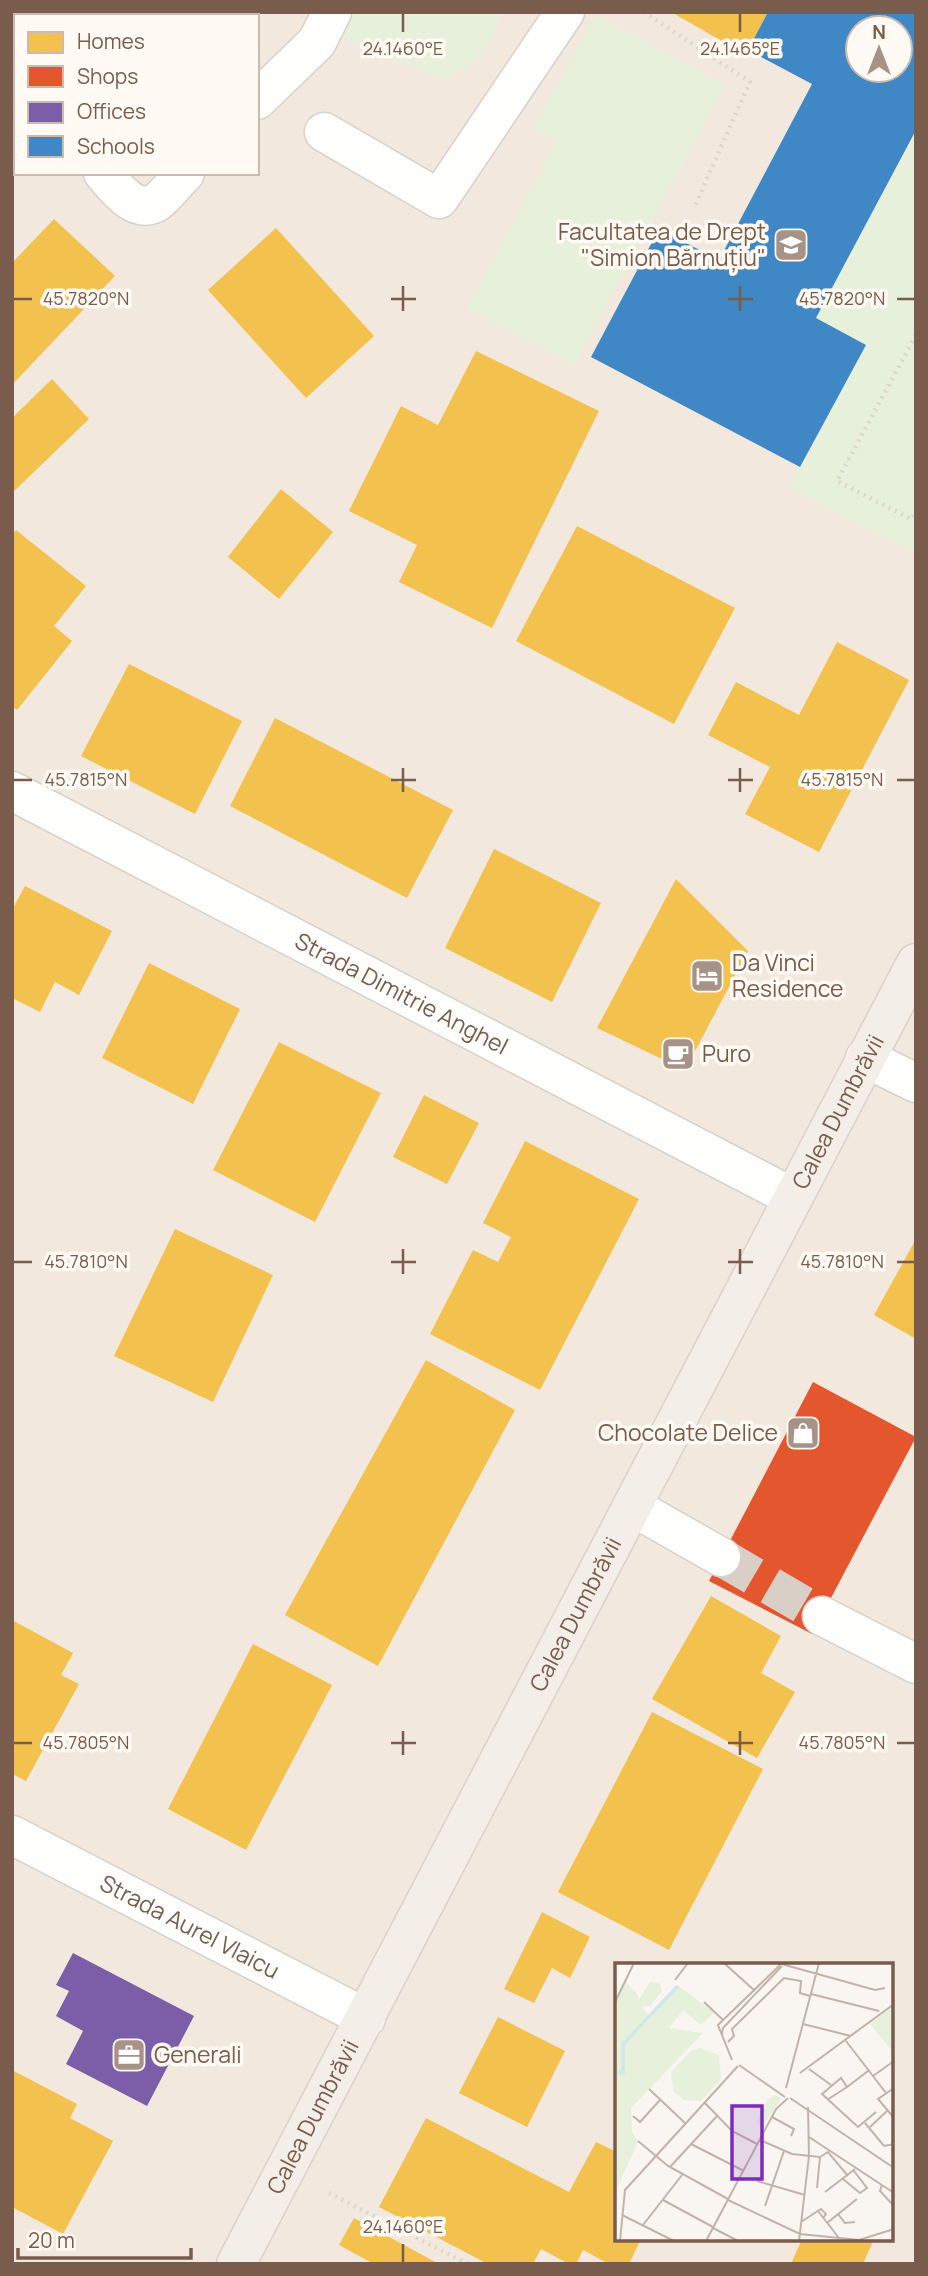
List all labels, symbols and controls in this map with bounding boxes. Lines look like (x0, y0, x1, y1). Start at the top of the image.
legend (14, 14, 259, 175)
north arrow (844, 14, 914, 84)
text: N (872, 19, 886, 45)
text: Homes (77, 27, 145, 55)
text: 24.1460°E (363, 36, 443, 60)
text: 24.1465°E (700, 36, 780, 60)
text: Shops (77, 62, 138, 90)
text: Offices (77, 97, 146, 125)
text: Schools (77, 132, 155, 160)
place label: Facultatea de Drept "Simion Bărnuțiu" (558, 215, 766, 273)
school or university icon: Facultatea de Drept "Simion Bărnuțiu" (772, 226, 810, 264)
text: 45.7820°N (43, 286, 129, 310)
text: 45.7820°N (799, 286, 885, 310)
text: 45.7815°N (45, 767, 127, 791)
text: 45.7815°N (801, 767, 883, 791)
street label: Strada Dimitrie Anghel (290, 924, 514, 1062)
place label: Da Vinci Residence (732, 946, 844, 1004)
hotel icon: Da Vinci Residence (688, 957, 726, 995)
street label: Calea Dumbrăvii (784, 1029, 891, 1194)
cafe icon: Puro (659, 1035, 697, 1073)
place label: Puro (702, 1037, 751, 1069)
text: 45.7810°N (44, 1249, 128, 1273)
text: 45.7810°N (800, 1249, 884, 1273)
shop icon: Chocolate Delice (784, 1414, 822, 1452)
place label: Chocolate Delice (598, 1416, 778, 1448)
street label: Calea Dumbrăvii (521, 1531, 628, 1697)
text: 45.7805°N (43, 1730, 129, 1754)
text: 45.7805°N (799, 1730, 885, 1754)
street label: Strada Aurel Vlaicu (95, 1866, 285, 1986)
inset map (615, 1963, 893, 2241)
street label: Calea Dumbrăvii (258, 2034, 366, 2199)
office icon: Generali (110, 2036, 148, 2074)
place label: Generali (154, 2038, 242, 2070)
text: 24.1460°E (363, 2214, 443, 2238)
scale bar (18, 2216, 191, 2260)
text: 20 m (28, 2226, 75, 2254)

